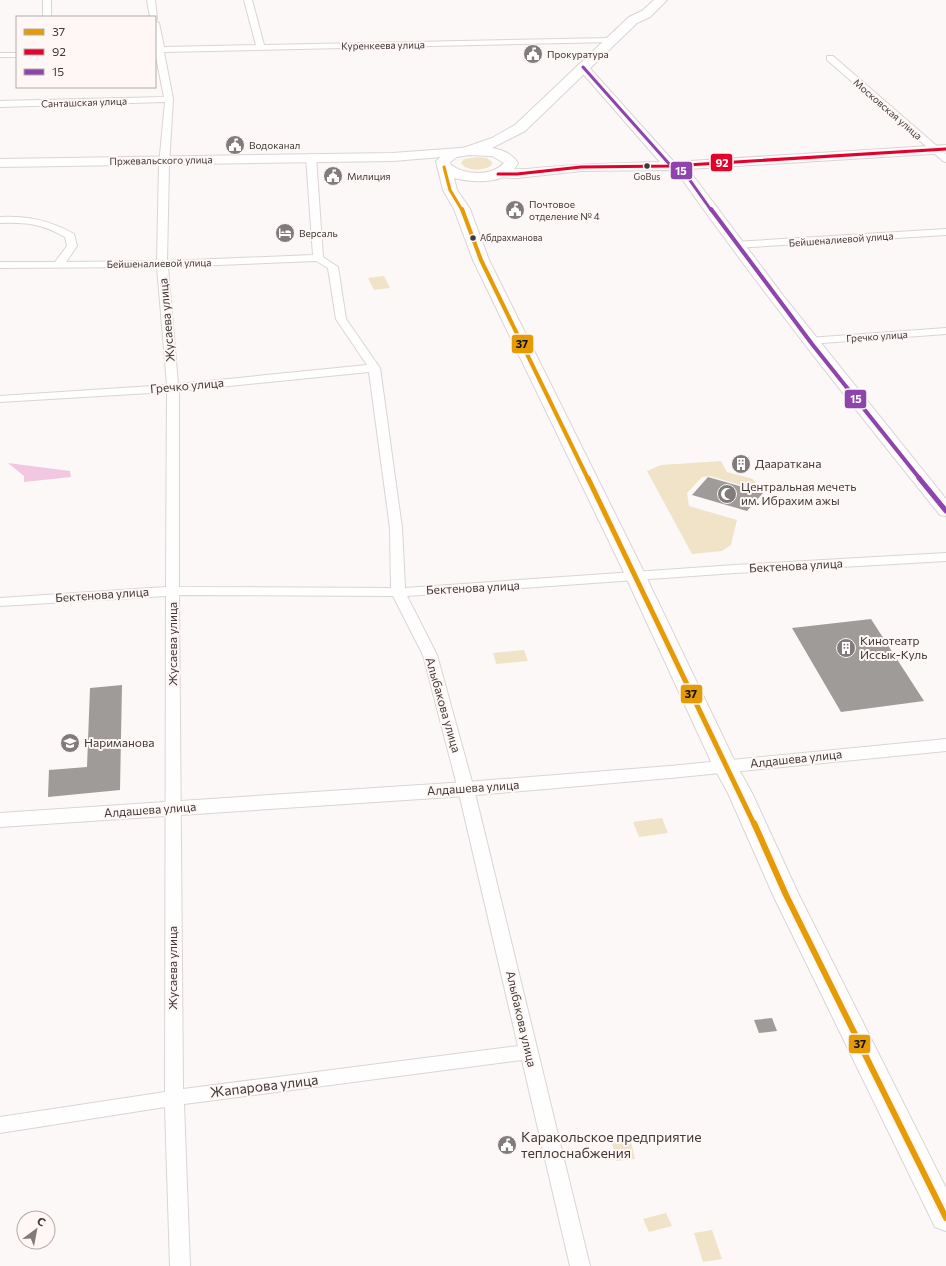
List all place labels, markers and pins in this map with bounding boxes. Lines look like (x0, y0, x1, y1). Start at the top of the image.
public building icon: Прокуратура (522, 43, 544, 65)
place label: Прокуратура (547, 48, 609, 60)
public building icon: Водоканал (224, 134, 246, 156)
place label: Водоканал (249, 139, 300, 151)
marker: GoBus (642, 161, 652, 171)
public building icon: Милиция (322, 165, 344, 187)
place label: Милиция (347, 170, 391, 182)
place label: GoBus (634, 171, 660, 182)
place label: Почтовое отделение № 4 (529, 198, 600, 222)
public building icon: Почтовое отделение № 4 (504, 199, 526, 221)
hotel icon: Версаль (274, 222, 296, 244)
place label: Версаль (299, 227, 338, 239)
place label: Абдрахманова (480, 232, 543, 243)
marker: Абдрахманова (468, 233, 478, 243)
building icon: Даараткана (730, 453, 752, 475)
place label: Даараткана (755, 456, 821, 470)
place label: Центральная мечеть им. Ибрахим ажы (741, 479, 856, 507)
mosque icon: Центральная мечеть им. Ибрахим ажы (716, 483, 738, 505)
place label: Кинотеатр Иссык-Куль (860, 633, 927, 661)
building icon: Кинотеатр Иссык-Куль (835, 637, 857, 659)
school or university icon: Нариманова (59, 732, 81, 754)
place label: Нариманова (84, 735, 154, 749)
place label: Каракольское предприятие теплоснабжения (521, 1128, 702, 1161)
public building icon: Каракольское предприятие теплоснабжения (496, 1134, 518, 1156)

